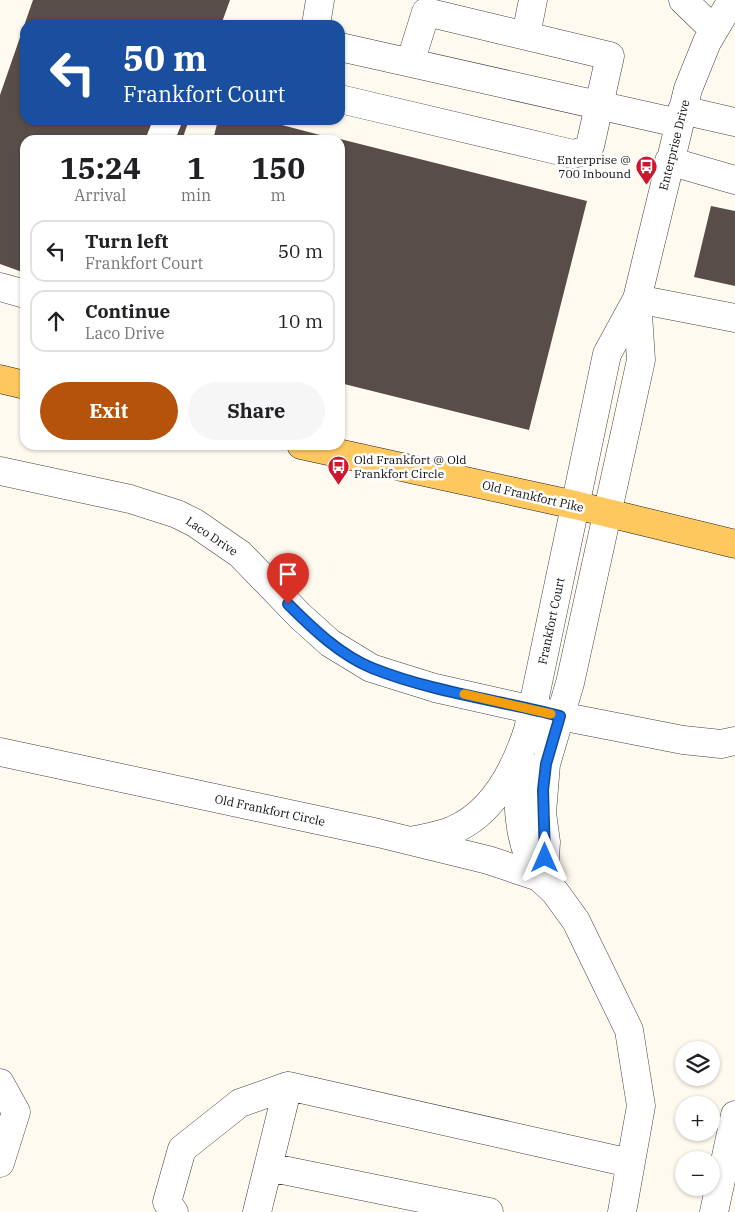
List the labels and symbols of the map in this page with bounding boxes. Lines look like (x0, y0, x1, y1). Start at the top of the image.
street label: Enterprise Drive (655, 98, 693, 192)
place label: Enterprise @ 700 Inbound (557, 152, 631, 181)
bus stop icon: Enterprise @ 700 Inbound (635, 154, 659, 185)
place label: Old Frankfort @ Old Frankfort Circle (354, 452, 467, 481)
bus stop icon: Old Frankfort @ Old Frankfort Circle (326, 454, 350, 485)
street label: Old Frankfort Pike (481, 477, 585, 515)
street label: Laco Drive (183, 513, 241, 559)
pin (267, 553, 309, 604)
street label: Frankfort Court (534, 576, 568, 666)
street label: Old Frankfort Circle (213, 791, 327, 829)
position arrow (518, 831, 570, 883)

